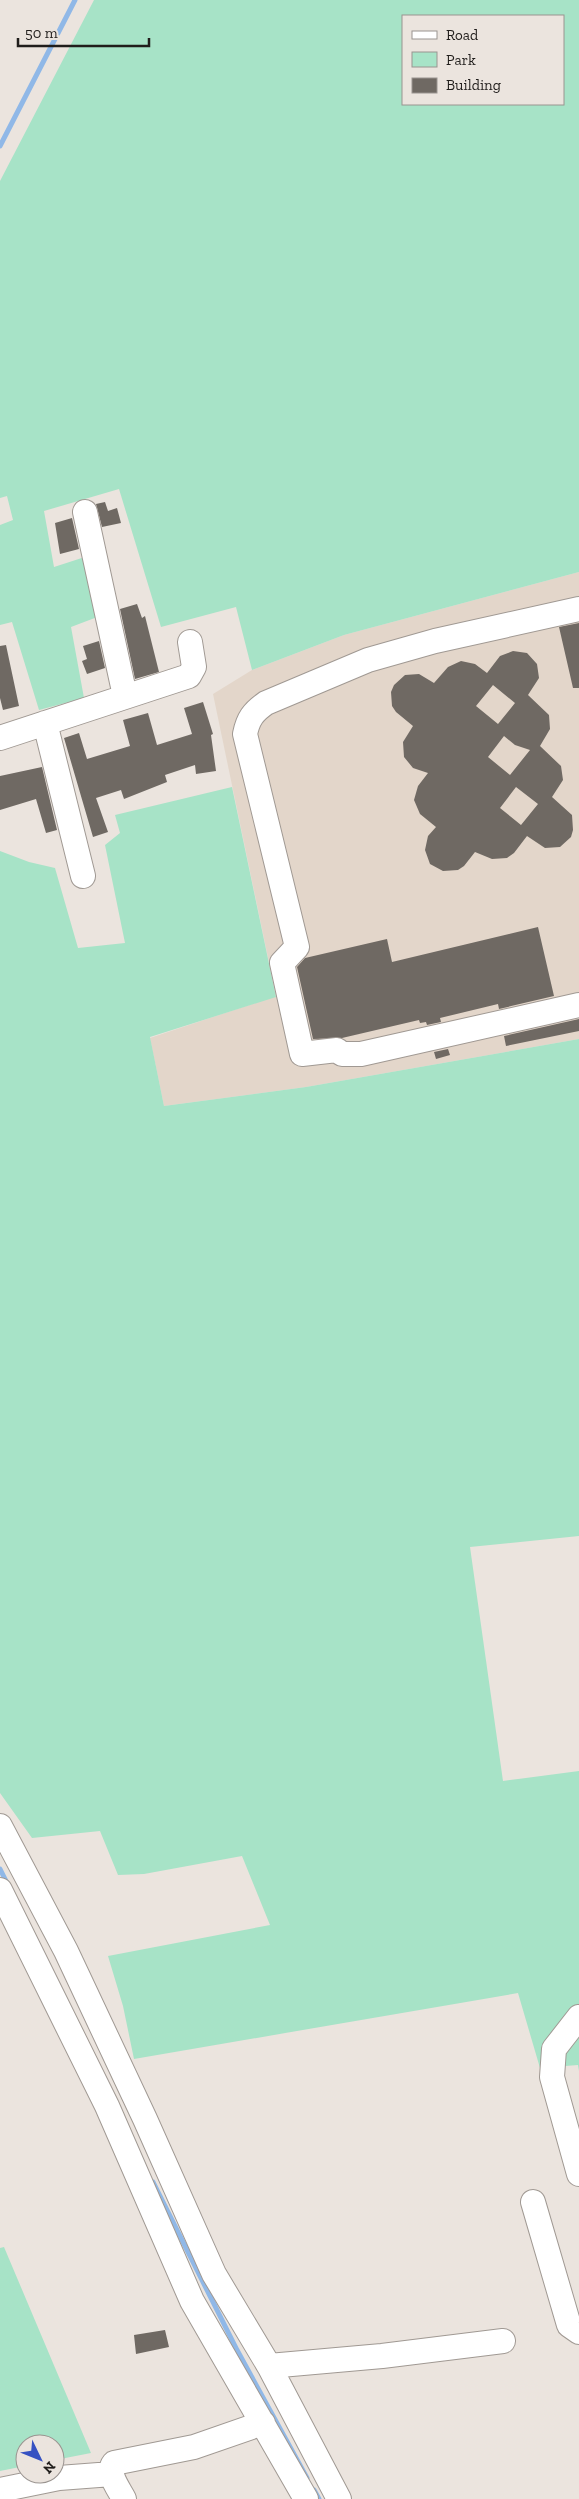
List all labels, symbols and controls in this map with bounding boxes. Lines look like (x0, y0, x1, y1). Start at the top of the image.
scale bar (18, 15, 149, 47)
legend (402, 15, 564, 105)
text: 50 m (25, 24, 58, 42)
text: Road (446, 26, 479, 44)
text: Park (446, 51, 476, 69)
text: Building (446, 76, 501, 94)
north arrow (15, 2434, 65, 2484)
text: N (39, 2458, 59, 2477)

